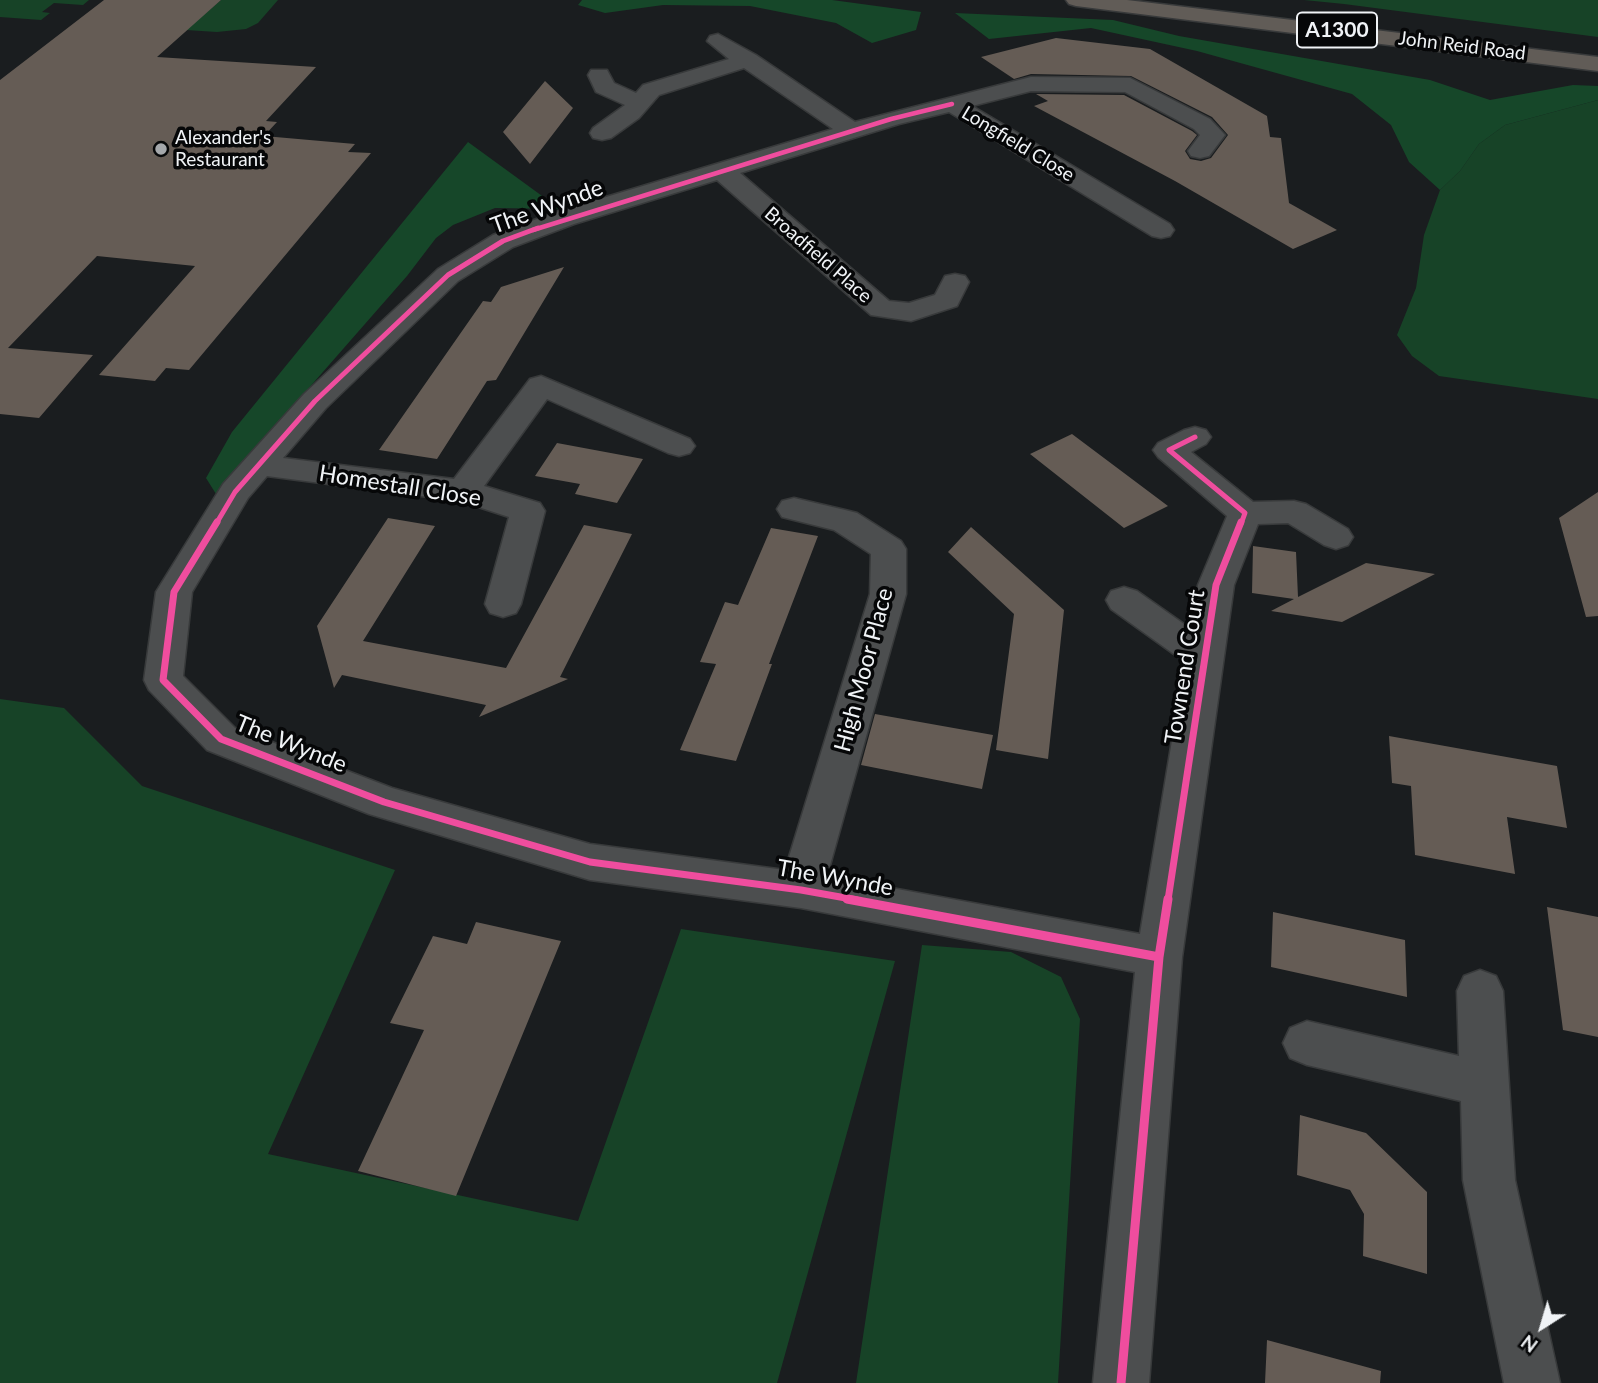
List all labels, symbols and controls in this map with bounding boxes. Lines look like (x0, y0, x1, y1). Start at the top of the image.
road number: A1300 (1297, 12, 1377, 48)
street label: John Reid Road (1397, 27, 1527, 65)
street label: Longfield Close (958, 101, 1078, 187)
place label: Alexander's Restaurant (175, 127, 271, 171)
marker: Alexander's Restaurant (153, 141, 169, 157)
street label: The Wynde (487, 174, 607, 240)
street label: Broadfield Place (760, 202, 876, 308)
street label: Homestall Close (317, 460, 483, 512)
street label: High Moor Place (829, 585, 899, 755)
street label: Townend Court (1159, 588, 1211, 746)
street label: The Wynde (231, 709, 351, 779)
street label: The Wynde (775, 854, 895, 902)
north arrow (1507, 1292, 1577, 1362)
text: N (1516, 1331, 1542, 1358)

